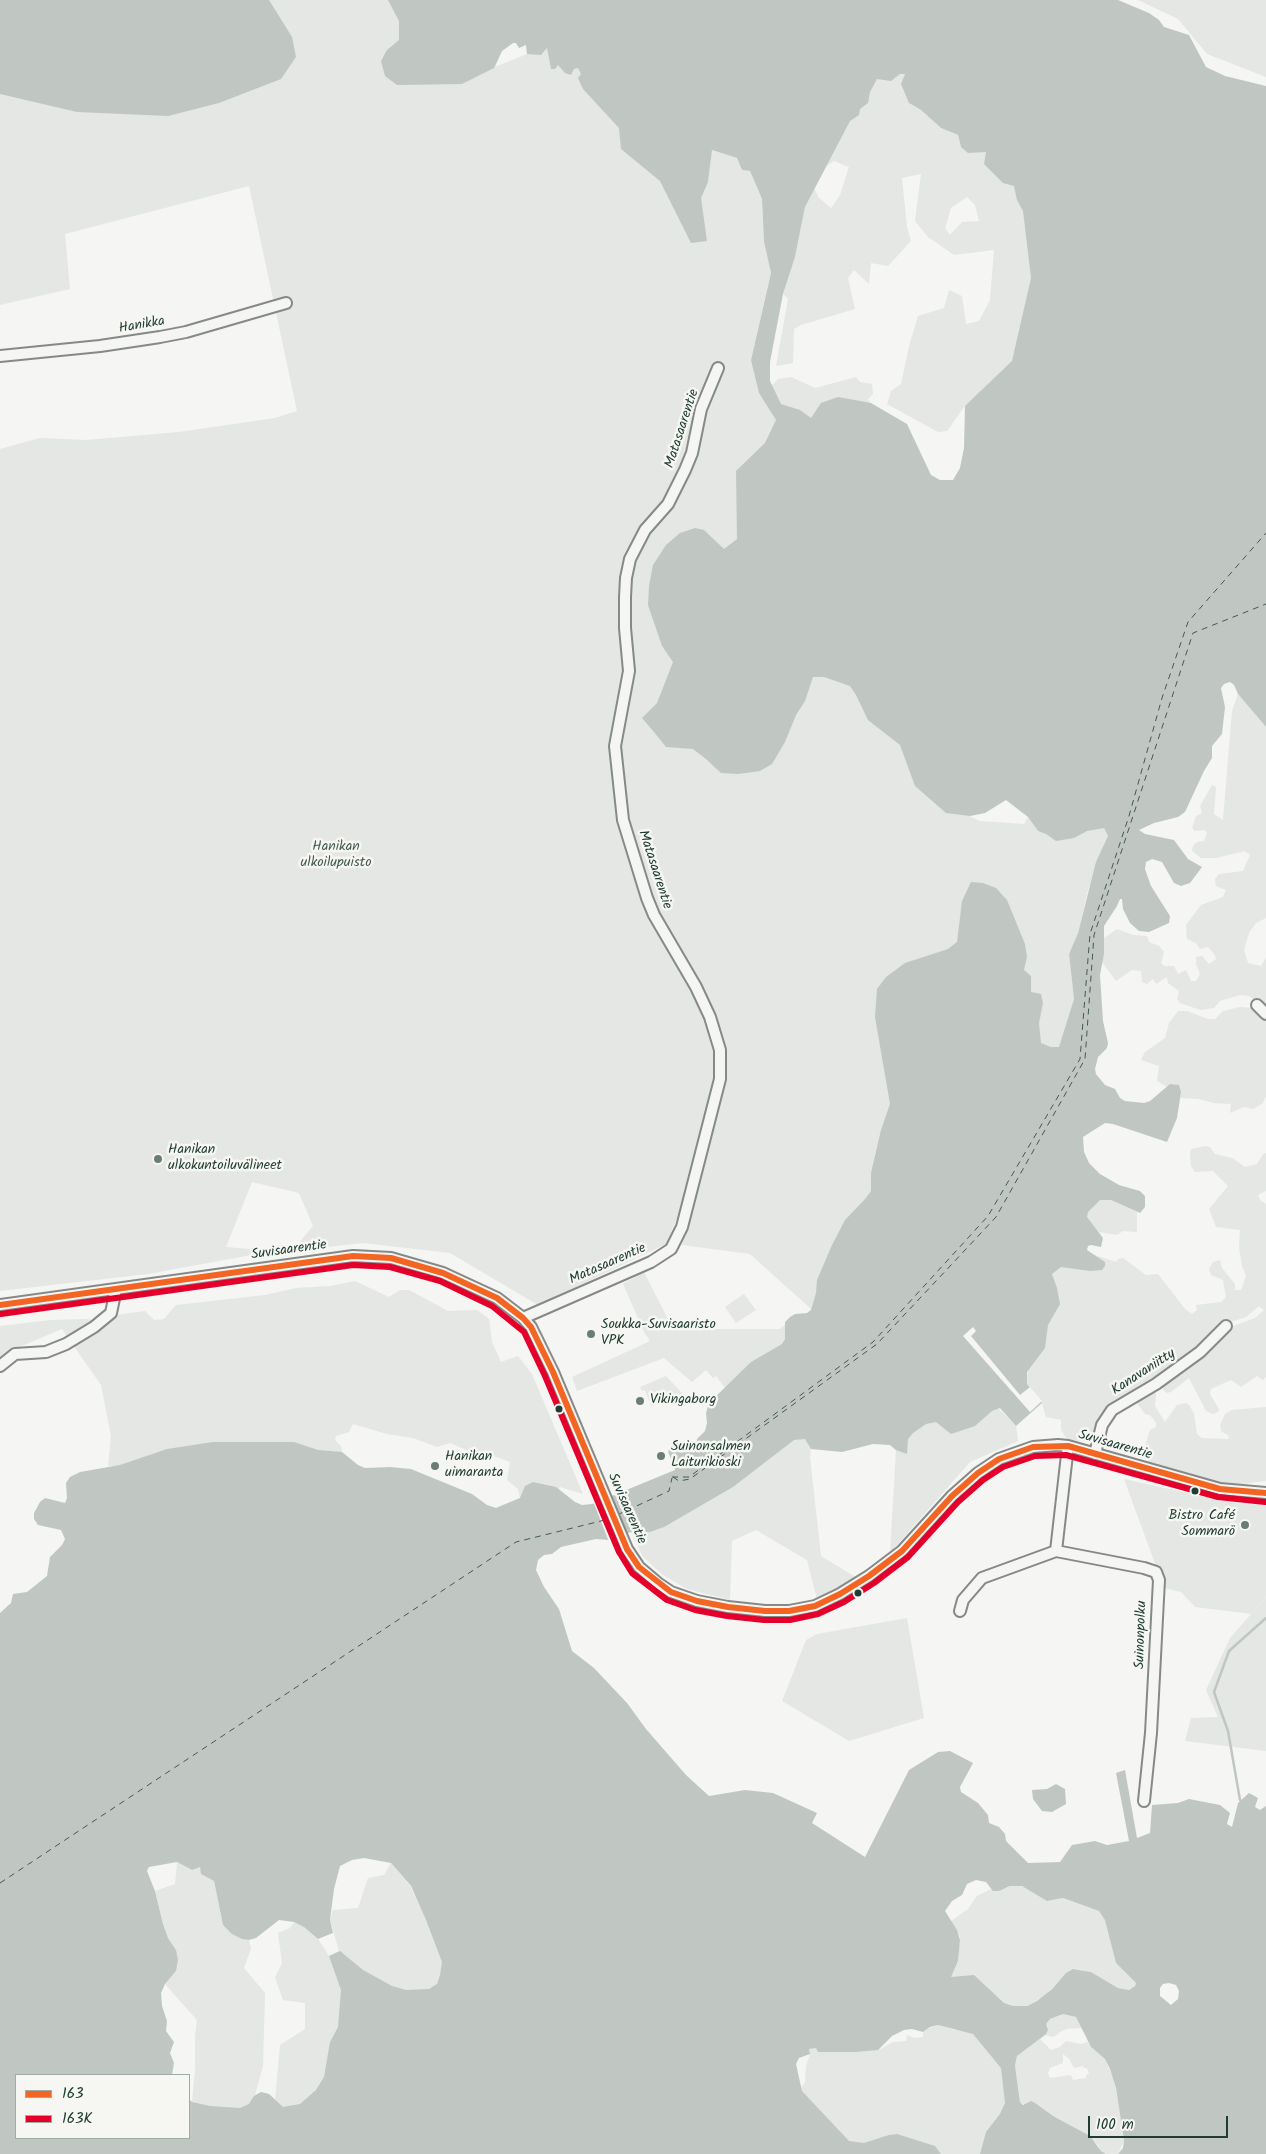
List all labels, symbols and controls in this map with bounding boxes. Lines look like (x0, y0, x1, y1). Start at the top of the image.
street label: Hanikka (118, 314, 166, 338)
street label: Matasaarentie (662, 387, 704, 471)
street label: Matasaarentie (633, 828, 675, 912)
park label: Hanikan ulkoilupuisto (300, 840, 372, 872)
place label: Hanikan ulkokuntoiluvälineet (168, 1143, 282, 1176)
marker: Hanikan ulkokuntoiluvälineet (152, 1153, 164, 1165)
street label: Suvisaarentie (250, 1237, 328, 1265)
street label: Matasaarentie (567, 1241, 649, 1289)
place label: Soukka-Suvisaaristo VPK (601, 1318, 716, 1350)
marker: Soukka-Suvisaaristo VPK (585, 1328, 597, 1340)
street label: Kanavaniitty (1109, 1346, 1179, 1400)
place label: Vikingaborg (650, 1393, 716, 1409)
marker: Vikingaborg (634, 1395, 646, 1407)
unlabelled marker (554, 1404, 564, 1414)
street label: Suvisaarentie (1076, 1427, 1154, 1465)
place label: Suinonsalmen Laiturikioski (671, 1440, 751, 1472)
place label: Hanikan uimaranta (445, 1450, 503, 1482)
marker: Suinonsalmen Laiturikioski (655, 1450, 667, 1462)
marker: Hanikan uimaranta (429, 1460, 441, 1472)
street label: Suvisaarentie (603, 1471, 649, 1547)
unlabelled marker (1190, 1486, 1200, 1496)
place label: Bistro Café Sommarö (1168, 1509, 1235, 1541)
marker: Bistro Café Sommarö (1239, 1519, 1251, 1531)
unlabelled marker (853, 1588, 863, 1598)
street label: Suinonpolku (1132, 1600, 1152, 1670)
legend (15, 2074, 190, 2139)
text: 163 (62, 2082, 84, 2106)
scale bar (1091, 2106, 1231, 2138)
text: 163K (62, 2107, 92, 2131)
text: 100 m (1096, 2113, 1134, 2137)

